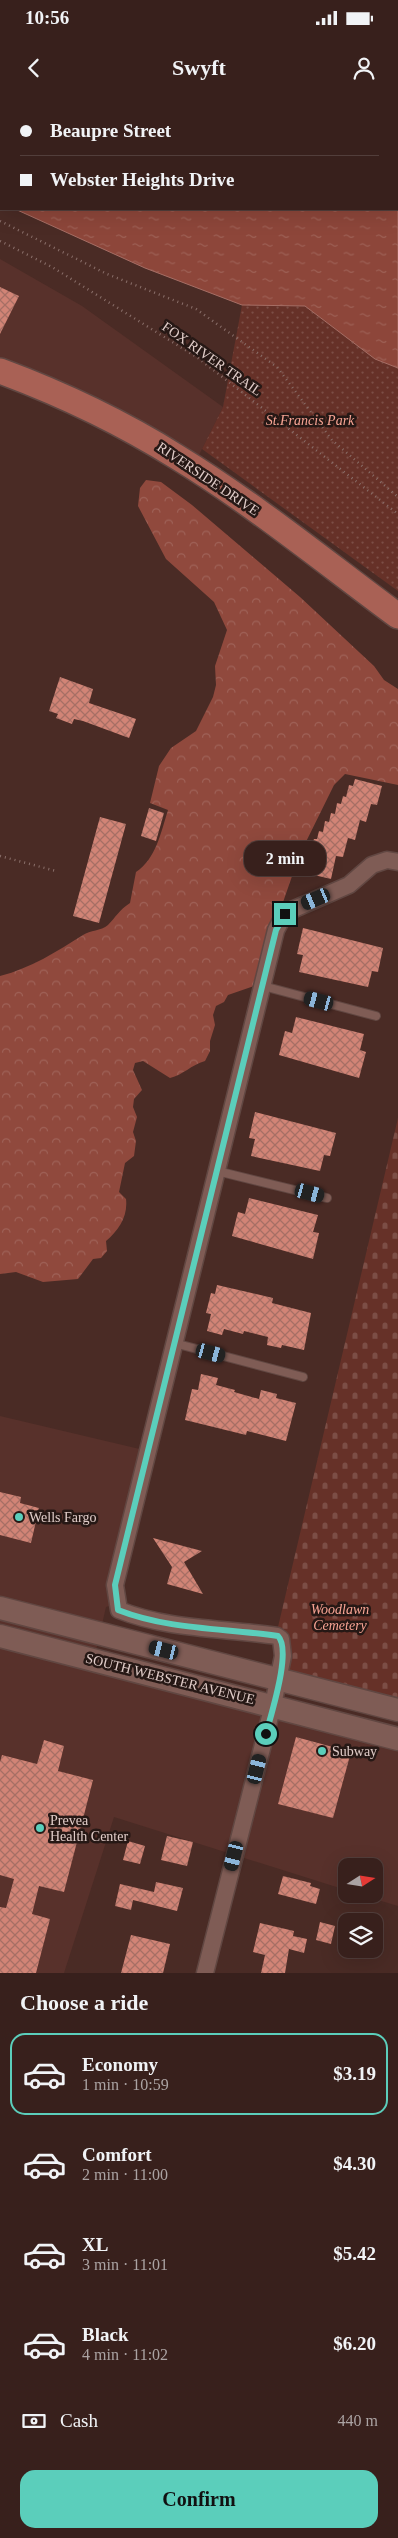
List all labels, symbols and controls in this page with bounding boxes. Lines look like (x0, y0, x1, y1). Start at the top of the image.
text: 10:56 (25, 7, 69, 28)
icon: back (20, 54, 48, 82)
icon: person (350, 54, 378, 82)
text: Swyft (172, 55, 226, 80)
text: Beaupre Street (50, 120, 171, 141)
text: Webster Heights Drive (50, 169, 234, 190)
street label: FOX RIVER TRAIL (159, 319, 265, 399)
park label: St.Francis Park (266, 413, 355, 428)
street label: RIVERSIDE DRIVE (154, 439, 262, 519)
callout: 2 min (244, 842, 326, 876)
text: 2 min (266, 850, 304, 867)
car (299, 886, 332, 912)
route end (274, 903, 296, 925)
car (302, 990, 335, 1012)
car (293, 1182, 326, 1204)
car (194, 1342, 227, 1364)
place label: Wells Fargo (29, 1510, 96, 1525)
marker: Wells Fargo (13, 1511, 25, 1523)
park label: Woodlawn Cemetery (311, 1602, 369, 1633)
car (147, 1639, 180, 1661)
street label: SOUTH WEBSTER AVENUE (84, 1651, 256, 1707)
route start (255, 1723, 277, 1745)
place label: Subway (332, 1744, 377, 1759)
marker: Subway (316, 1745, 328, 1757)
car (246, 1753, 267, 1785)
place label: Prevea Health Center (50, 1813, 128, 1844)
marker: Prevea Health Center (34, 1822, 46, 1834)
car (223, 1840, 244, 1872)
north arrow (338, 1858, 382, 1902)
map controls (338, 1858, 383, 1958)
button: layers (338, 1913, 383, 1958)
text: Choose a ride (20, 1990, 148, 2015)
icon: car (22, 2052, 67, 2097)
text: Economy (82, 2054, 158, 2075)
text: $3.19 (333, 2063, 376, 2084)
text: 1 min · 10:59 (82, 2076, 169, 2093)
icon: car (22, 2142, 67, 2187)
text: Comfort (82, 2144, 152, 2165)
text: $4.30 (333, 2153, 376, 2174)
text: 2 min · 11:00 (82, 2166, 168, 2183)
icon: car (22, 2232, 67, 2277)
text: XL (82, 2234, 108, 2255)
text: $5.42 (333, 2243, 376, 2264)
text: 3 min · 11:01 (82, 2256, 168, 2273)
icon: car (22, 2322, 67, 2367)
text: Black (82, 2324, 128, 2345)
text: $6.20 (333, 2333, 376, 2354)
text: 4 min · 11:02 (82, 2346, 168, 2363)
icon: cash (20, 2407, 48, 2435)
text: Cash (60, 2410, 98, 2431)
text: 440 m (338, 2412, 378, 2429)
button: Confirm (20, 2470, 378, 2528)

